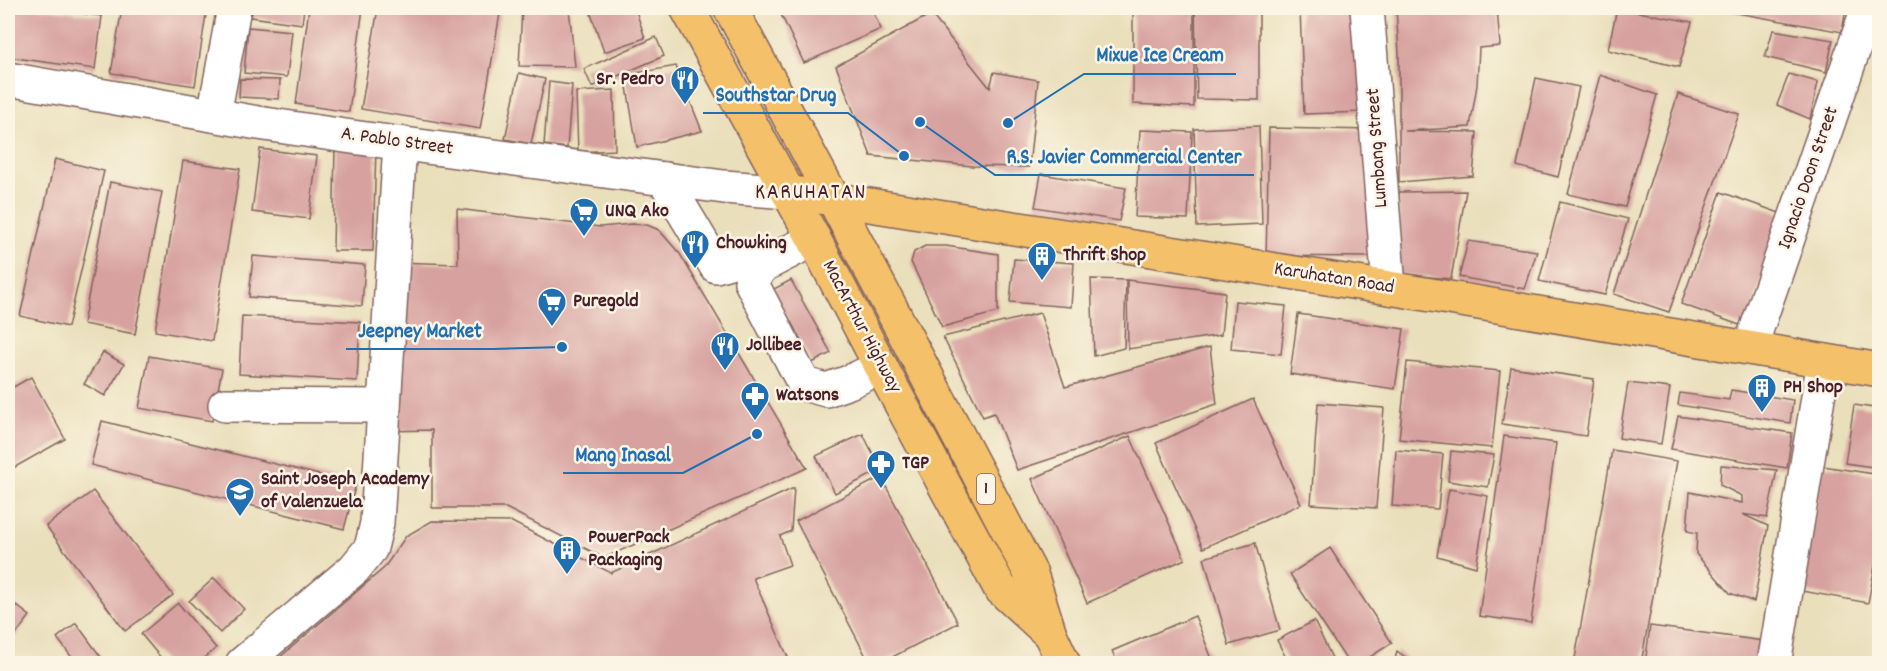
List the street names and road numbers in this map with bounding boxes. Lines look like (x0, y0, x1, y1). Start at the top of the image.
street label: Lumbang Street (1360, 87, 1396, 209)
street label: Ignacio Doon Street (1771, 103, 1847, 253)
street label: A. Pablo Street (339, 120, 455, 164)
street label: MacArthur Highway (814, 256, 908, 399)
street label: Karuhatan Road (1272, 256, 1396, 302)
road number: 1 (977, 474, 995, 504)

